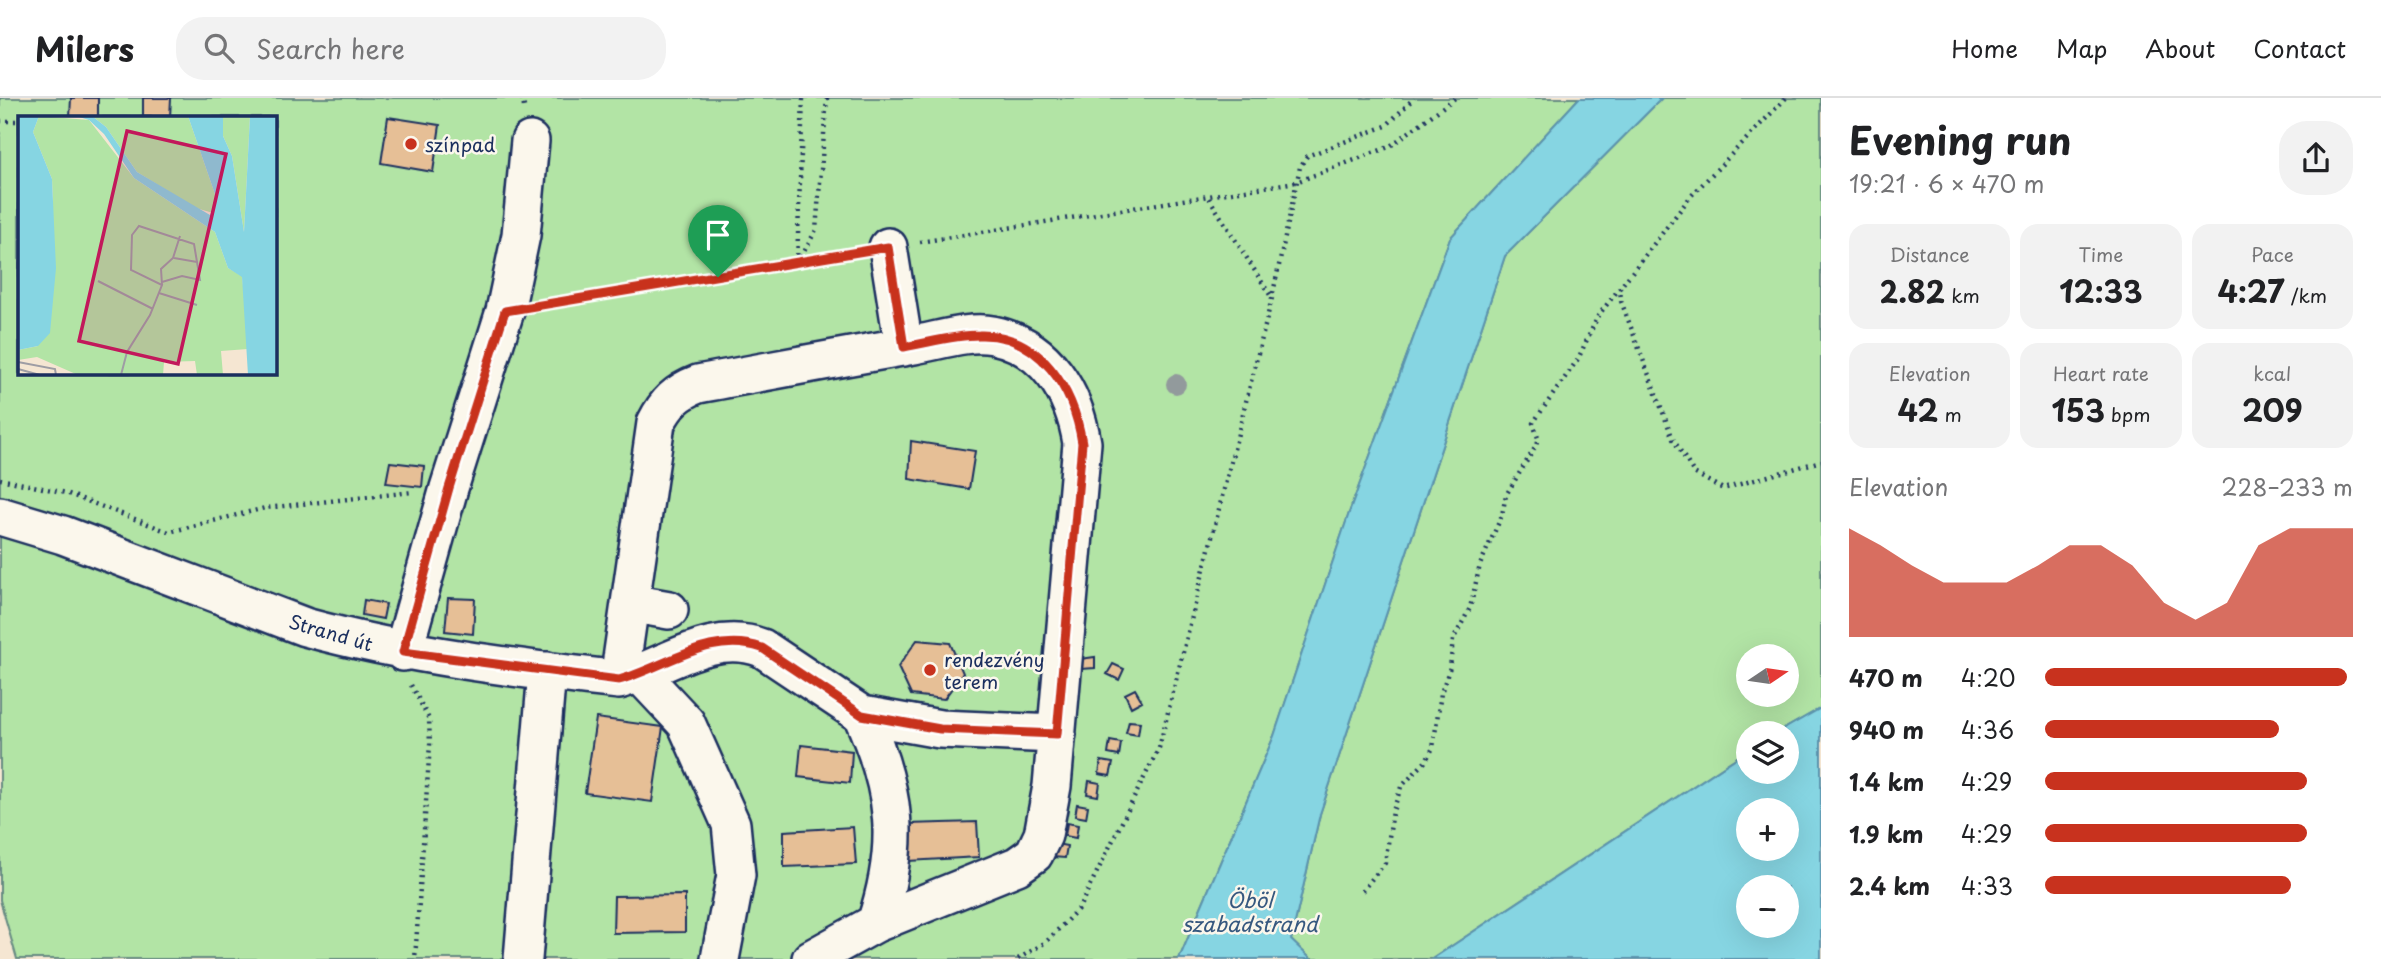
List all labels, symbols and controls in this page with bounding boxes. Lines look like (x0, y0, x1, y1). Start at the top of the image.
search box (176, 17, 666, 80)
text: Milers (35, 23, 134, 73)
icon: search (200, 29, 238, 67)
text: Search here (256, 29, 405, 68)
text: Home (1951, 30, 2018, 66)
text: Map (2056, 30, 2107, 66)
text: About (2145, 30, 2215, 66)
text: Contact (2253, 30, 2346, 66)
text: Evening run (1849, 111, 2071, 168)
inset map (18, 116, 276, 374)
button: share (2279, 121, 2353, 195)
place label: színpad (425, 130, 496, 158)
marker: színpad (403, 136, 419, 152)
text: 19:21 · 6 × 470 m (1849, 166, 2044, 201)
pin (688, 205, 748, 277)
icon: arrive (699, 216, 737, 254)
text: Distance (1890, 240, 1970, 268)
text: Time (2079, 240, 2123, 268)
text: Pace (2251, 240, 2294, 268)
text: 2.82 (1879, 268, 1945, 313)
text: 12:33 (2059, 268, 2143, 313)
text: 4:27 (2218, 268, 2285, 313)
text: km (1945, 281, 1980, 309)
text: /km (2285, 281, 2327, 309)
text: Elevation (1889, 359, 1971, 387)
text: Heart rate (2053, 359, 2149, 387)
text: kcal (2253, 359, 2291, 387)
text: 42 (1898, 387, 1938, 432)
text: 153 (2052, 387, 2105, 432)
text: 209 (2242, 387, 2303, 432)
text: m (1938, 400, 1962, 428)
text: bpm (2105, 400, 2150, 428)
text: Elevation (1849, 469, 1948, 504)
text: 228–233 m (2221, 469, 2353, 504)
street label: Strand út (286, 607, 376, 657)
north arrow (1736, 644, 1799, 707)
map controls (1736, 644, 1799, 938)
place label: rendezvény terem (944, 645, 1045, 695)
text: 470 m (1849, 660, 1923, 695)
text: 4:20 (1961, 660, 2016, 695)
marker: rendezvény terem (922, 662, 938, 678)
text: 940 m (1849, 712, 1924, 747)
text: 4:36 (1961, 712, 2014, 747)
button: layers (1736, 721, 1799, 784)
text: 1.4 km (1849, 764, 1924, 799)
text: 4:29 (1961, 764, 2012, 799)
button: + (1736, 798, 1799, 861)
text: 1.9 km (1849, 816, 1923, 851)
text: 4:29 (1961, 816, 2012, 851)
text: 2.4 km (1849, 868, 1930, 903)
text: 4:33 (1961, 868, 2013, 903)
button: − (1736, 875, 1799, 938)
water label: Öböl szabadstrand (1182, 883, 1320, 939)

